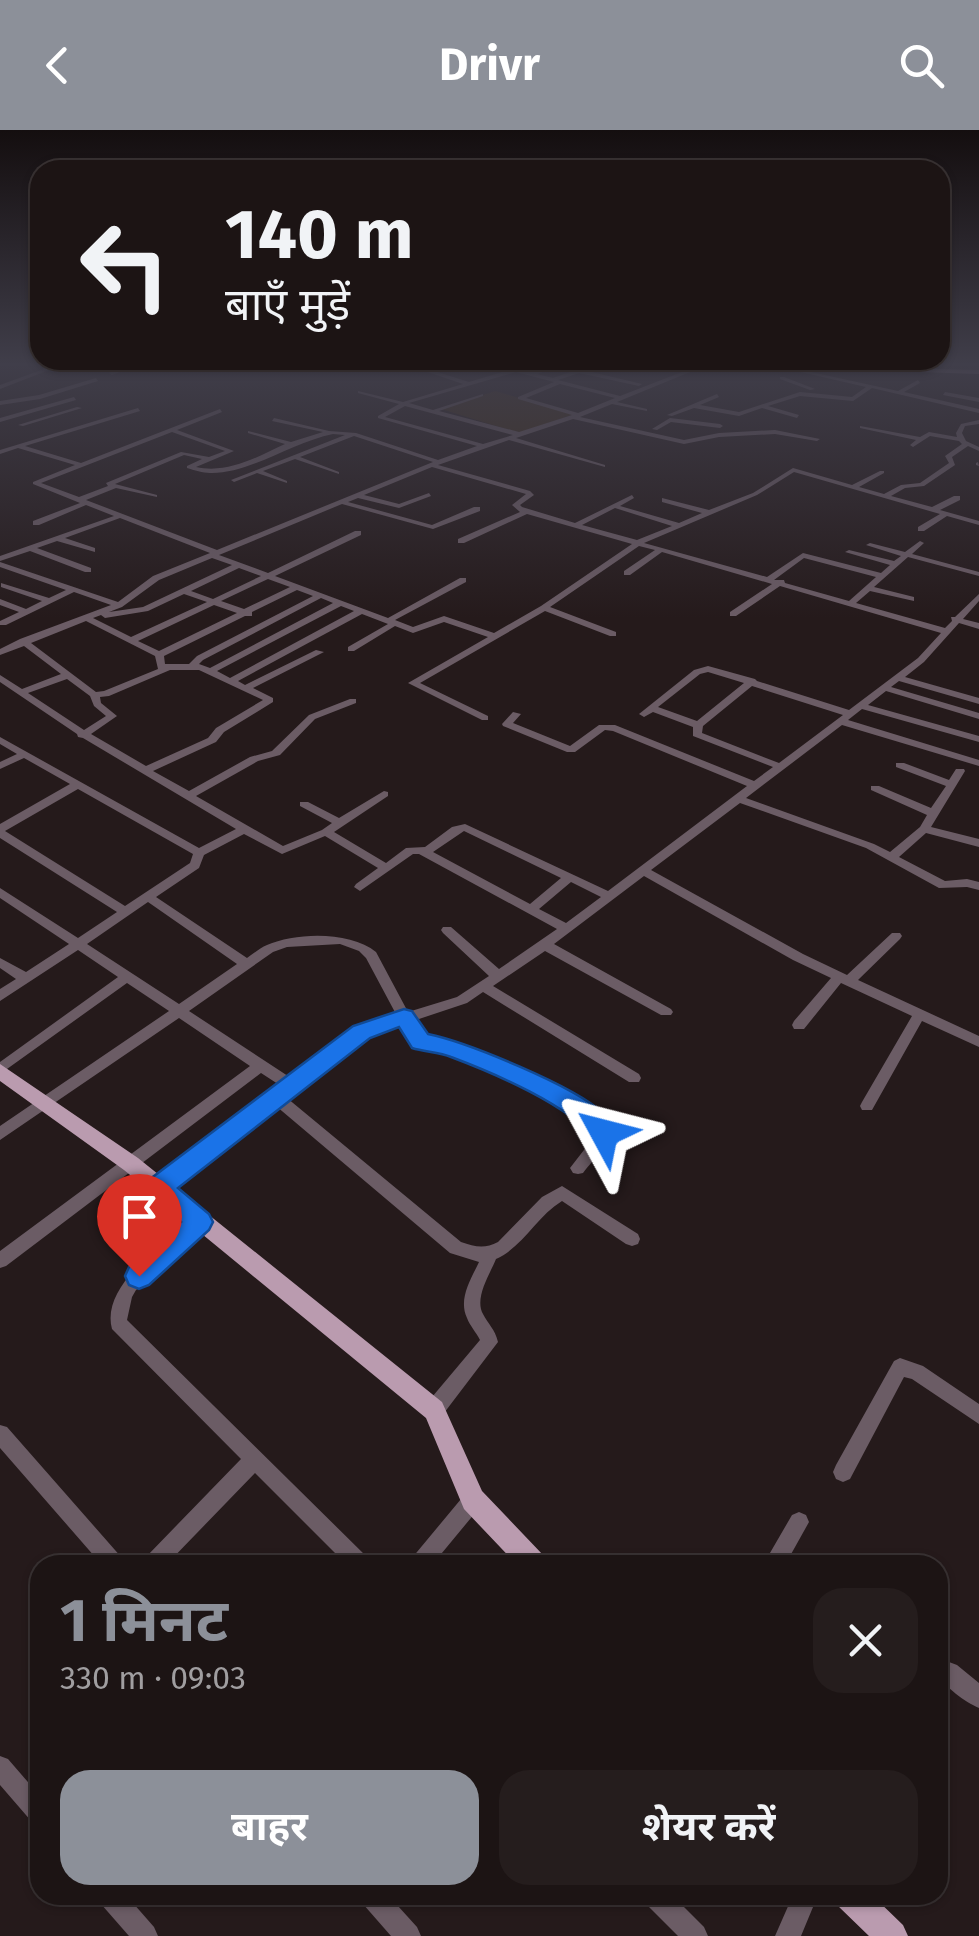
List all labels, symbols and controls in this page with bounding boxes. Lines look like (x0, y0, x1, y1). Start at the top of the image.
icon: back (30, 38, 85, 93)
text: Drivr (439, 38, 540, 92)
icon: search (894, 38, 949, 93)
text: 140 m (225, 193, 414, 277)
icon: left (60, 200, 190, 330)
text: बाएँ मुड़ें (225, 278, 350, 332)
position arrow (552, 1081, 656, 1185)
pin (97, 1174, 182, 1277)
icon: arrive (112, 1189, 167, 1244)
text: 1 मिनट (60, 1585, 228, 1657)
button: close (813, 1588, 918, 1693)
text: 330 m · 09:03 (60, 1659, 246, 1697)
button: बाहर (60, 1770, 479, 1885)
button: शेयर करें (499, 1770, 918, 1885)

